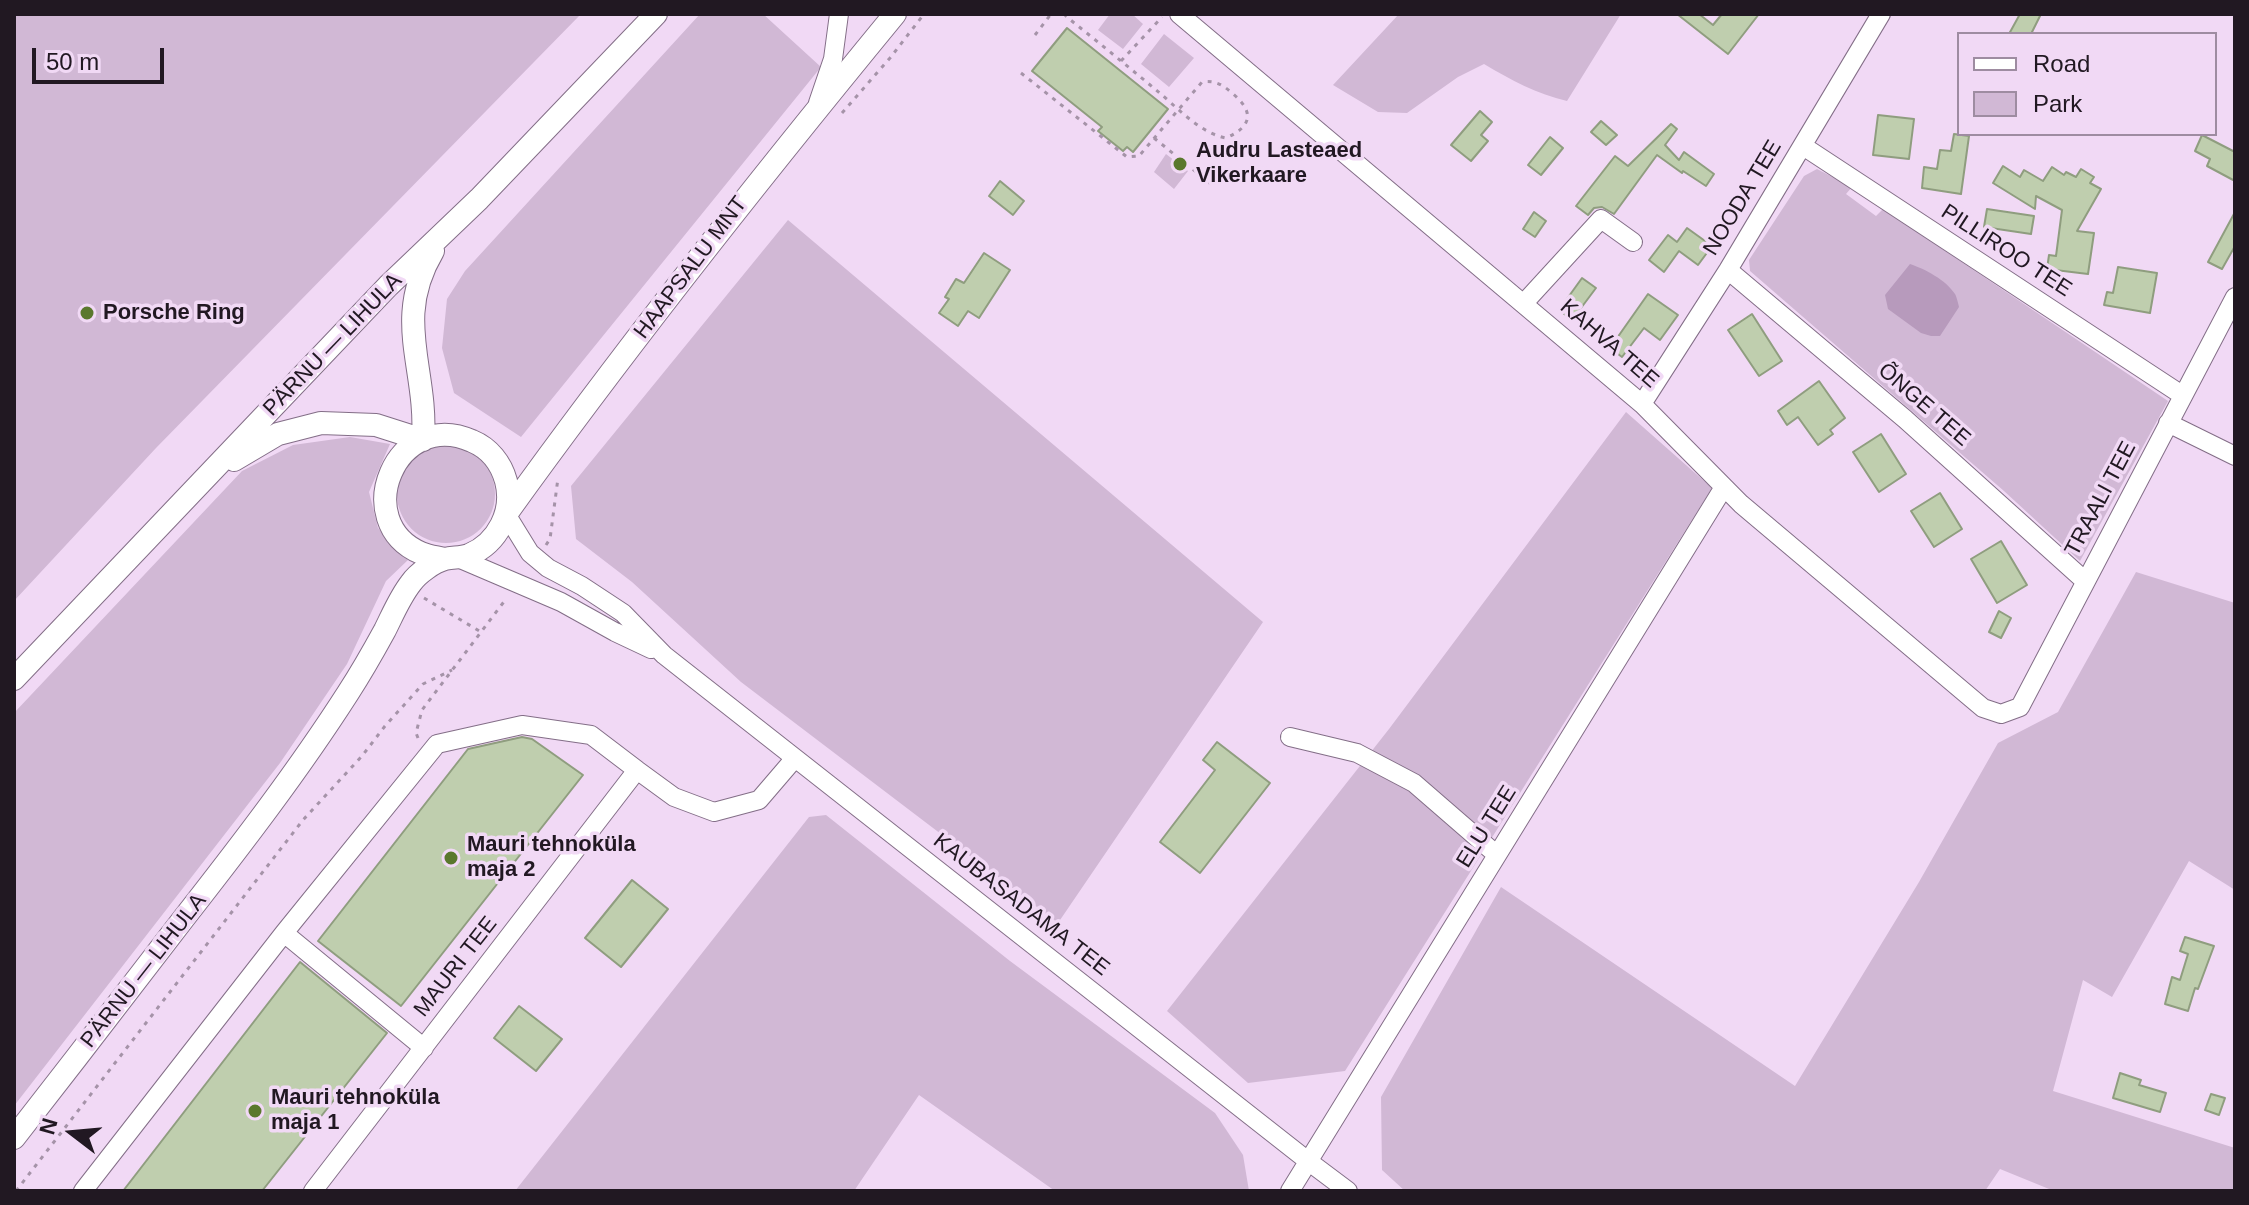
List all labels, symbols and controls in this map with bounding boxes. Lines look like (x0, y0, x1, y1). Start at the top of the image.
scale bar (36, 32, 168, 82)
legend (1957, 32, 2217, 136)
text: 50 m (46, 48, 99, 75)
text: Road (2033, 50, 2090, 77)
text: Park (2033, 90, 2082, 117)
street label: NOODA TEE (1698, 136, 1788, 260)
place label: Audru Lasteaed Vikerkaare (1196, 138, 1362, 190)
marker: Audru Lasteaed Vikerkaare (1171, 155, 1189, 173)
street label: HAAPSALU MNT (629, 192, 753, 344)
street label: PILLIROO TEE (1936, 199, 2076, 303)
street label: PÄRNU — LIHULA (258, 268, 408, 422)
street label: KAHVA TEE (1554, 294, 1664, 394)
place label: Porsche Ring (103, 300, 245, 326)
marker: Porsche Ring (78, 304, 96, 322)
street label: ÕNGE TEE (1872, 358, 1976, 452)
street label: TRAALI TEE (2060, 437, 2142, 561)
street label: ELU TEE (1452, 781, 1522, 873)
street label: KAUBASADAMA TEE (928, 828, 1114, 982)
place label: Mauri tehnoküla maja 2 (467, 832, 636, 884)
marker: Mauri tehnoküla maja 2 (442, 849, 460, 867)
street label: PÄRNU — LIHULA (76, 889, 212, 1053)
street label: MAURI TEE (409, 912, 503, 1022)
place label: Mauri tehnoküla maja 1 (271, 1085, 440, 1136)
north arrow (32, 1093, 112, 1173)
marker: Mauri tehnoküla maja 1 (246, 1102, 264, 1120)
text: N (34, 1115, 63, 1137)

